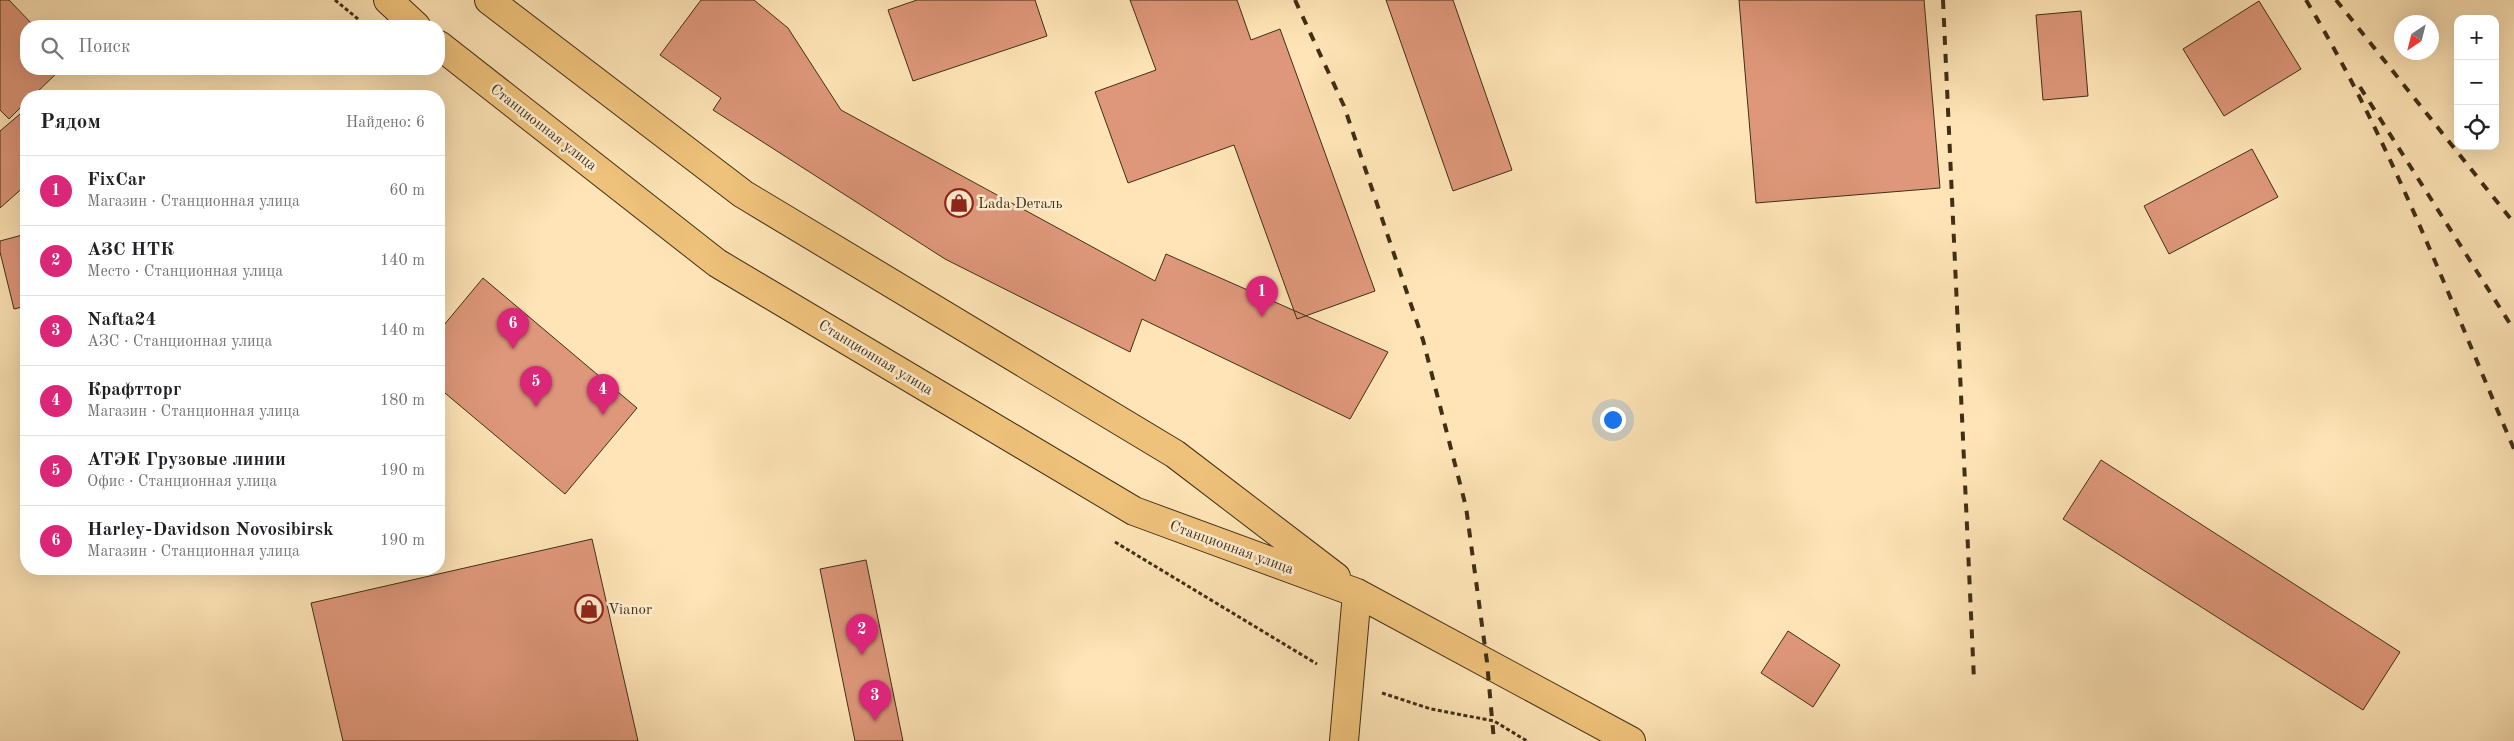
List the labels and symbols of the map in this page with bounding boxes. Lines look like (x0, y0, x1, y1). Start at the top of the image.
north arrow (2394, 15, 2439, 60)
street label: Станционная улица (487, 82, 600, 175)
shop icon: Lada Dеталь (944, 188, 974, 218)
place label: Lada Dеталь (978, 197, 1063, 212)
pin: 1 (1246, 276, 1278, 317)
pin: 6 (497, 308, 529, 349)
street label: Станционная улица (815, 318, 936, 399)
pin: 5 (520, 366, 552, 407)
pin: 4 (587, 374, 619, 415)
your location (1600, 407, 1626, 433)
street label: Станционная улица (1168, 519, 1296, 578)
shop icon: Vianor (574, 594, 604, 624)
place label: Vianor (608, 603, 652, 618)
pin: 2 (846, 614, 878, 655)
pin: 3 (859, 680, 891, 721)

